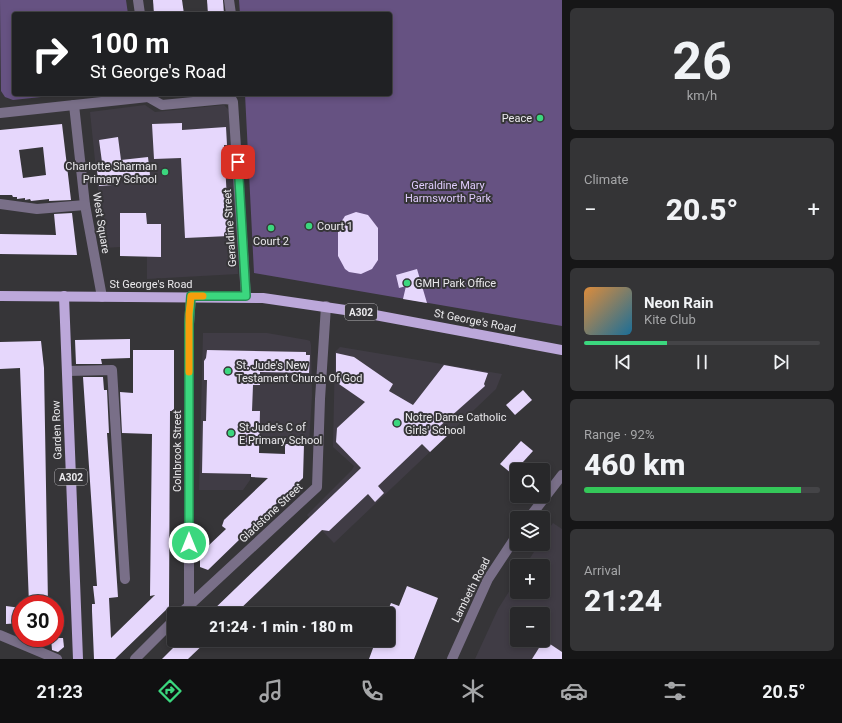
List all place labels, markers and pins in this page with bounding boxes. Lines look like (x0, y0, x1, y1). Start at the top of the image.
place label: Peace (502, 112, 532, 125)
marker: Peace (535, 113, 545, 123)
pin (221, 145, 255, 179)
place label: Charlotte Sharman Primary School (65, 160, 157, 186)
marker: Charlotte Sharman Primary School (160, 167, 170, 177)
place label: Court 1 (317, 220, 353, 233)
marker: Court 1 (304, 221, 314, 231)
marker: Court 2 (266, 223, 276, 233)
place label: Court 2 (253, 235, 289, 248)
place label: GMH Park Office (415, 277, 496, 290)
marker: GMH Park Office (402, 278, 412, 288)
place label: St. Jude's New Testament Church Of God (236, 359, 363, 385)
marker: St. Jude's New Testament Church Of God (223, 366, 233, 376)
place label: Notre Dame Catholic Girls' School (405, 411, 507, 437)
marker: Notre Dame Catholic Girls' School (392, 418, 402, 428)
place label: St Jude's C of E Primary School (239, 421, 322, 447)
marker: St Jude's C of E Primary School (226, 428, 236, 438)

